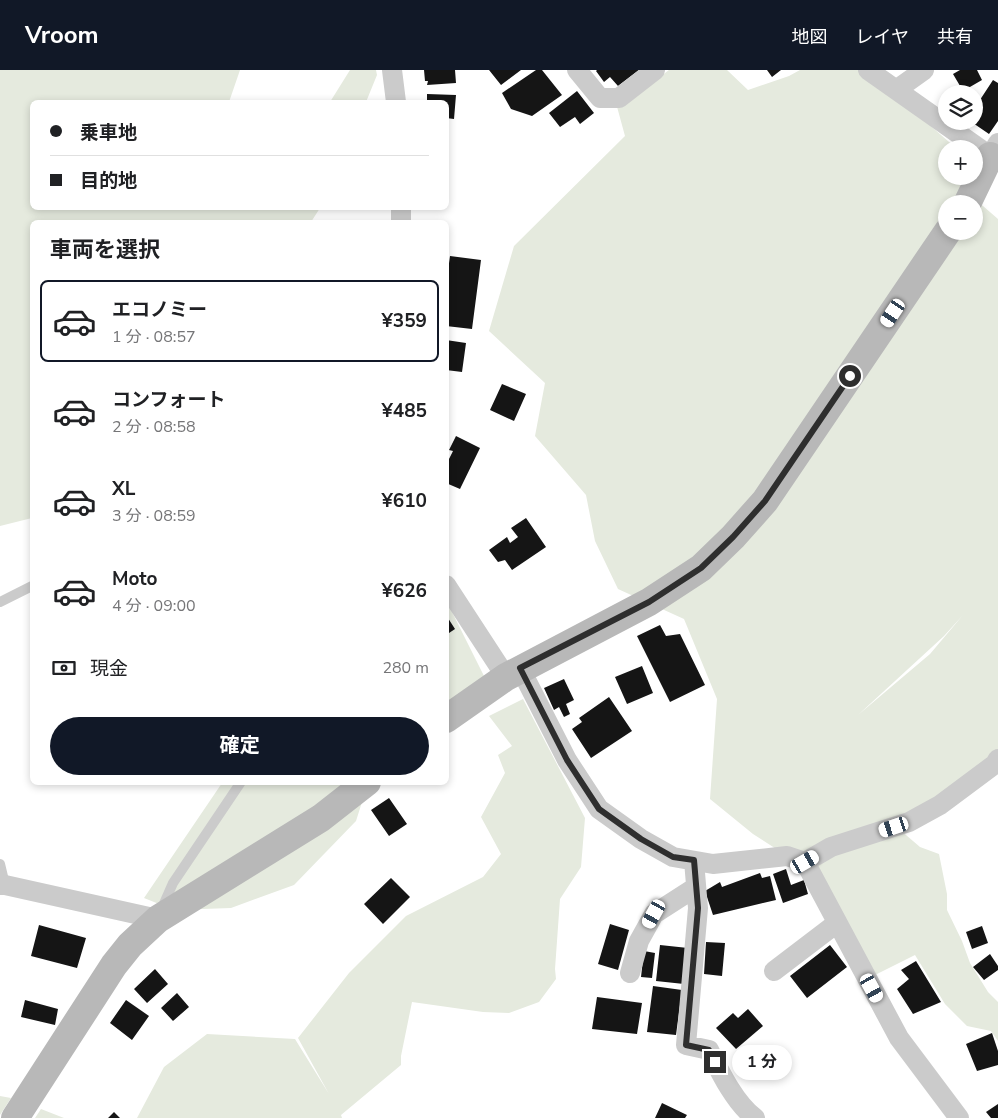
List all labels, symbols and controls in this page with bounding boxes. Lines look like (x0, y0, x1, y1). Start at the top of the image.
text: Vroom (25, 19, 99, 51)
text: 地図 (792, 25, 828, 49)
text: レイヤ (856, 25, 909, 49)
text: 共有 (937, 25, 973, 49)
map controls (938, 85, 983, 240)
button: layers (938, 85, 983, 130)
text: 乗車地 (80, 120, 137, 146)
button: + (938, 140, 983, 185)
text: 目的地 (80, 168, 137, 194)
button: − (938, 195, 983, 240)
text: 車両を選択 (50, 235, 160, 265)
car (878, 296, 907, 330)
text: エコノミー (112, 297, 207, 323)
icon: car (52, 299, 97, 344)
text: ¥359 (381, 308, 427, 334)
text: 1 分 · 08:57 (112, 326, 196, 348)
route start (839, 365, 861, 387)
text: コンフォート (112, 387, 225, 413)
icon: car (52, 389, 97, 434)
text: ¥485 (381, 398, 427, 424)
text: 2 分 · 08:58 (112, 416, 196, 438)
text: XL (112, 476, 135, 502)
icon: car (52, 479, 97, 524)
text: ¥610 (381, 488, 427, 514)
text: 3 分 · 08:59 (112, 505, 196, 527)
text: Moto (112, 566, 158, 592)
icon: car (52, 569, 97, 614)
text: ¥626 (381, 578, 427, 604)
text: 4 分 · 09:00 (112, 595, 196, 617)
icon: cash (50, 654, 78, 682)
text: 現金 (90, 656, 128, 682)
text: 280 m (382, 657, 429, 679)
button: 確定 (50, 717, 429, 775)
car (877, 815, 910, 839)
car (788, 848, 821, 876)
car (640, 897, 667, 931)
car (858, 971, 885, 1005)
callout: 1 分 (732, 1044, 792, 1080)
route end (704, 1051, 726, 1073)
text: 1 分 (747, 1051, 777, 1073)

